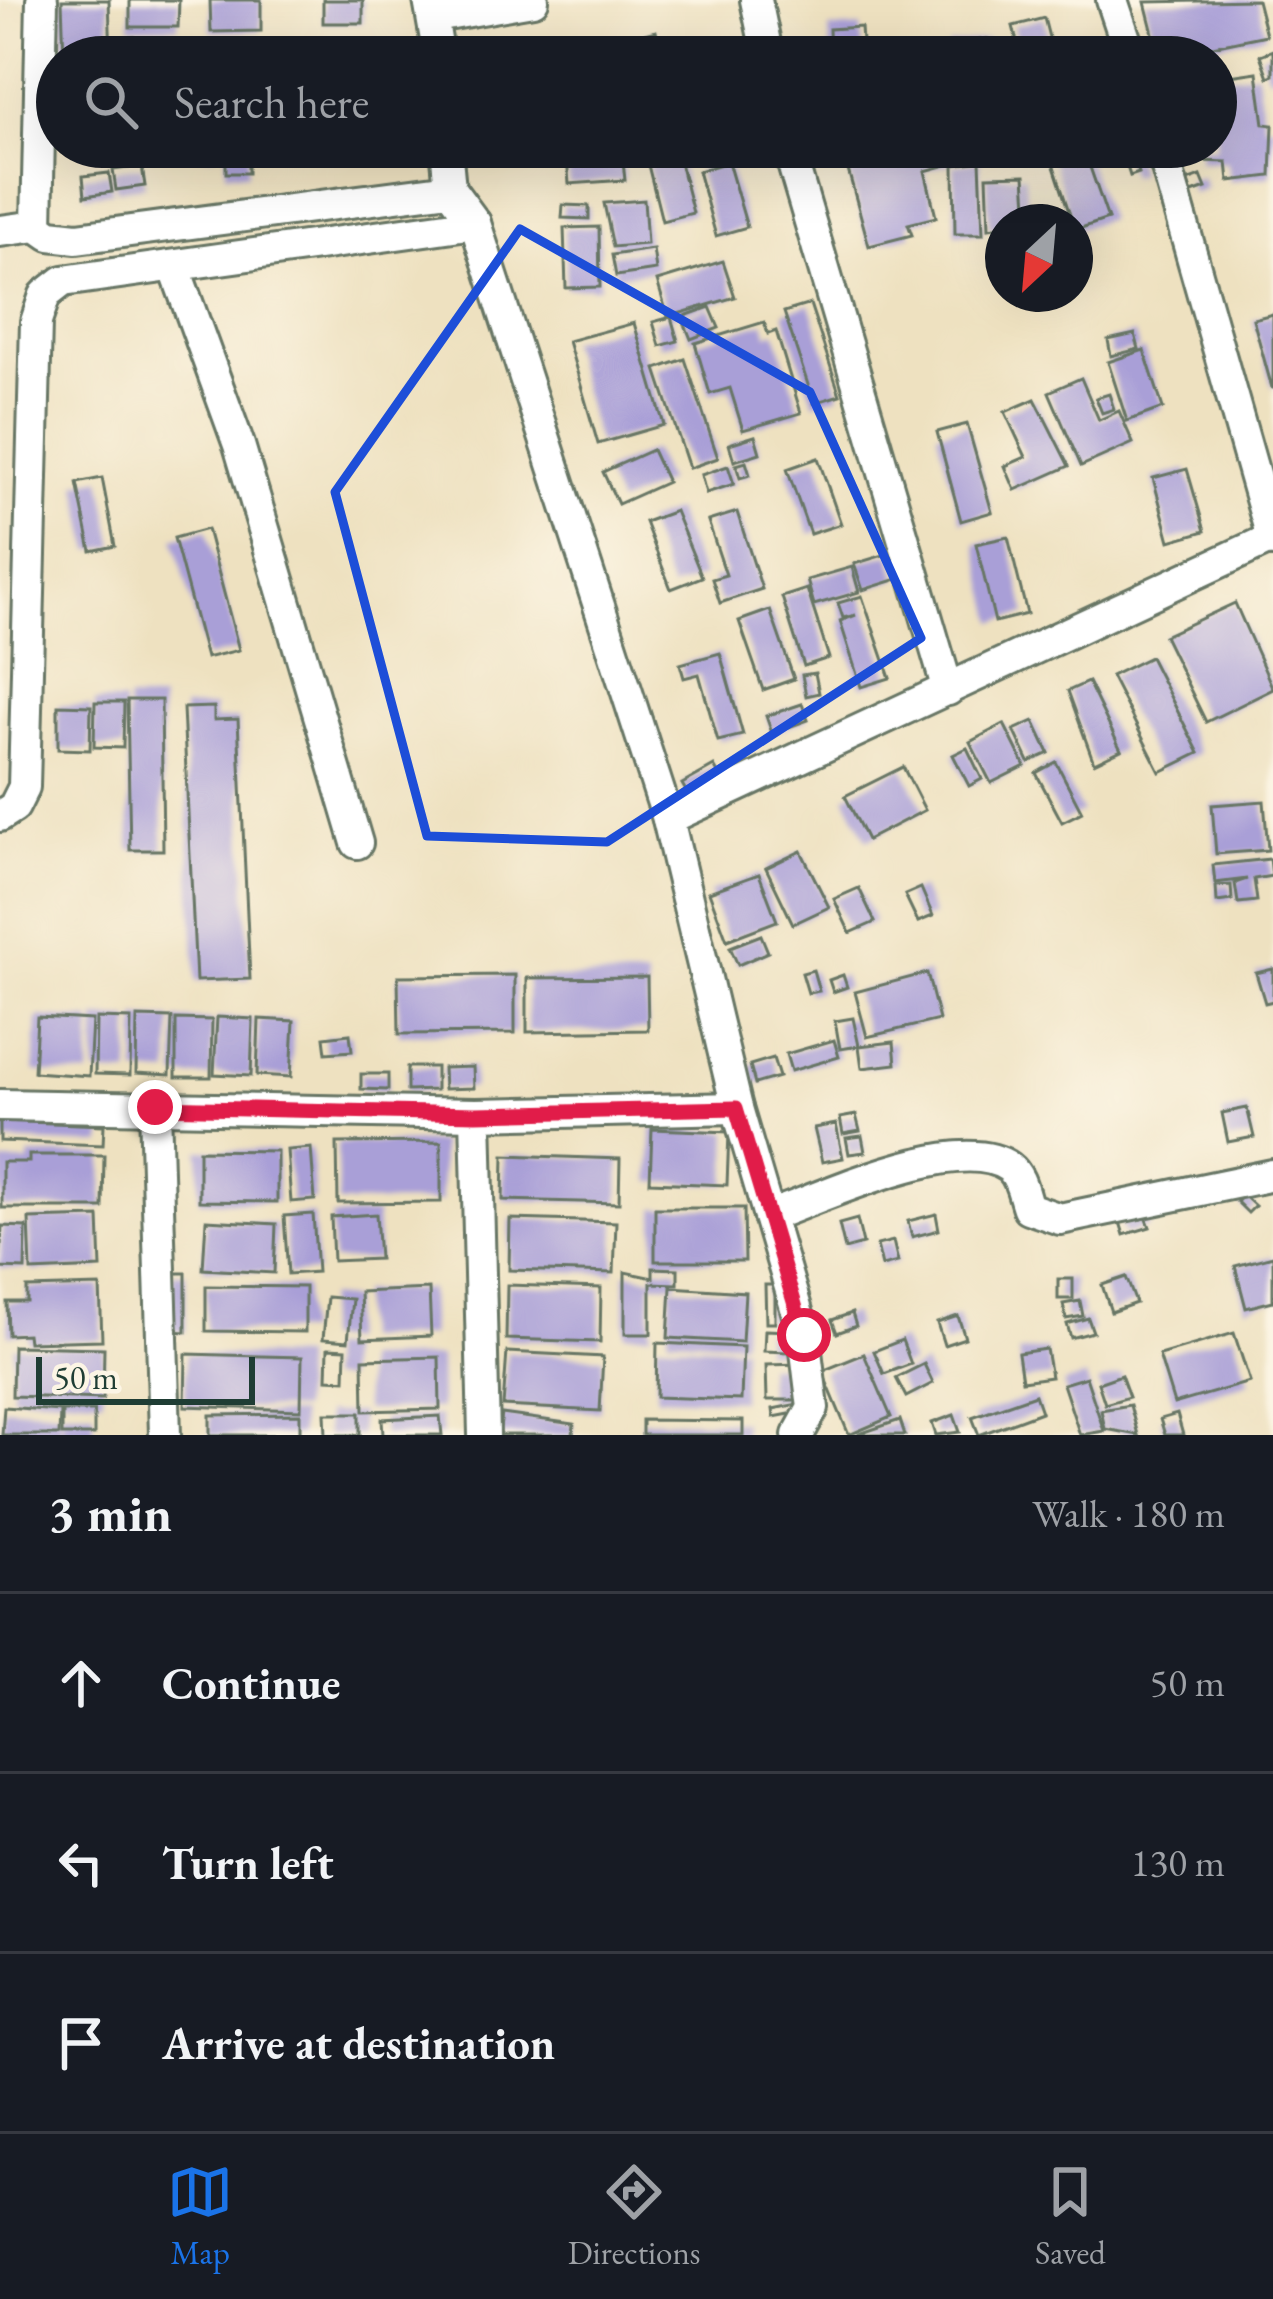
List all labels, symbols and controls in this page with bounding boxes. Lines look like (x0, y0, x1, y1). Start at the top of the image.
search box (36, 36, 1237, 168)
icon: search (78, 69, 144, 135)
text: Search here (174, 73, 369, 131)
north arrow (985, 204, 1093, 312)
route end (128, 1080, 182, 1134)
route start (777, 1308, 831, 1362)
scale bar (36, 1351, 255, 1404)
text: 50 m (54, 1356, 118, 1399)
text: 3 min (48, 1480, 172, 1546)
text: Walk · 180 m (1032, 1488, 1225, 1539)
icon: ahead (48, 1650, 114, 1716)
text: Continue (162, 1654, 340, 1712)
text: 50 m (1149, 1657, 1225, 1708)
icon: left (48, 1830, 114, 1896)
text: Turn left (162, 1834, 334, 1892)
text: 130 m (1131, 1837, 1225, 1888)
icon: arrive (48, 2010, 114, 2076)
text: Arrive at destination (162, 2014, 555, 2072)
tab: Map (167, 2159, 233, 2274)
tab: Directions (568, 2159, 701, 2274)
tab: Saved (1035, 2159, 1106, 2274)

